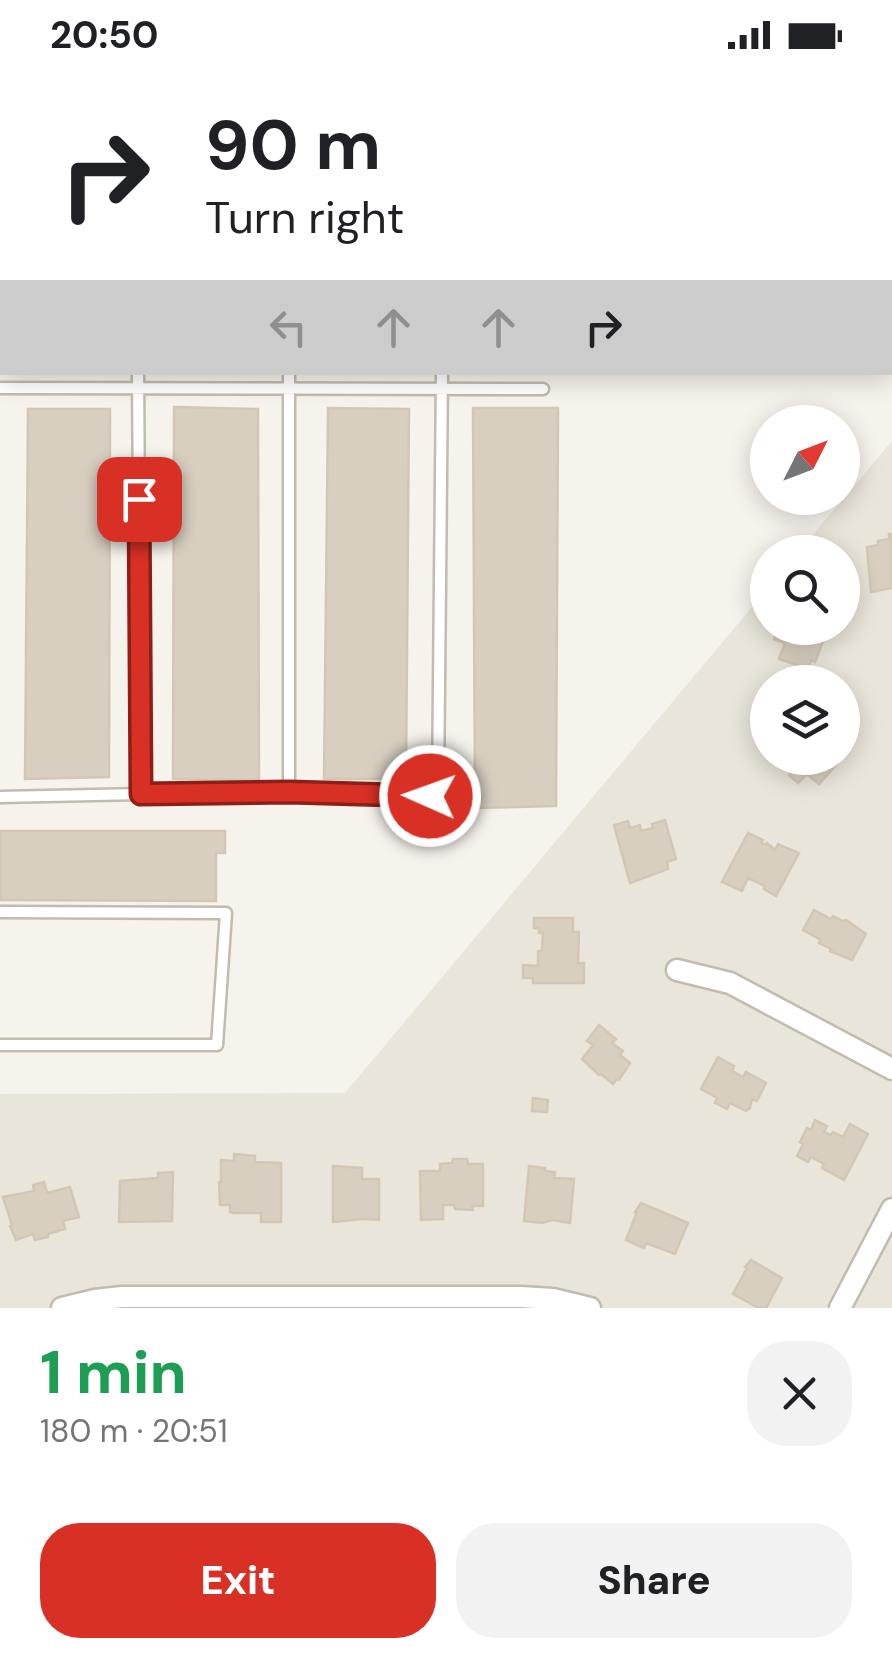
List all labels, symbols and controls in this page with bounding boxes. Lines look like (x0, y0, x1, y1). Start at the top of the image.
text: 20:50 (50, 10, 159, 60)
text: 90 m (205, 100, 381, 191)
icon: right (40, 110, 170, 240)
text: Turn right (205, 188, 404, 247)
icon: left (261, 300, 316, 355)
icon: ahead (366, 300, 421, 355)
icon: ahead (471, 300, 526, 355)
icon: right (576, 300, 631, 355)
north arrow (750, 405, 860, 515)
map controls (750, 405, 860, 775)
pin (97, 457, 182, 542)
icon: arrive (112, 472, 167, 527)
button: search (750, 535, 860, 645)
button: layers (750, 665, 860, 775)
position arrow (378, 744, 482, 848)
text: 1 min (40, 1333, 187, 1412)
button: close (747, 1341, 852, 1446)
text: 180 m · 20:51 (40, 1410, 228, 1452)
button: Exit (40, 1523, 436, 1638)
button: Share (456, 1523, 852, 1638)

